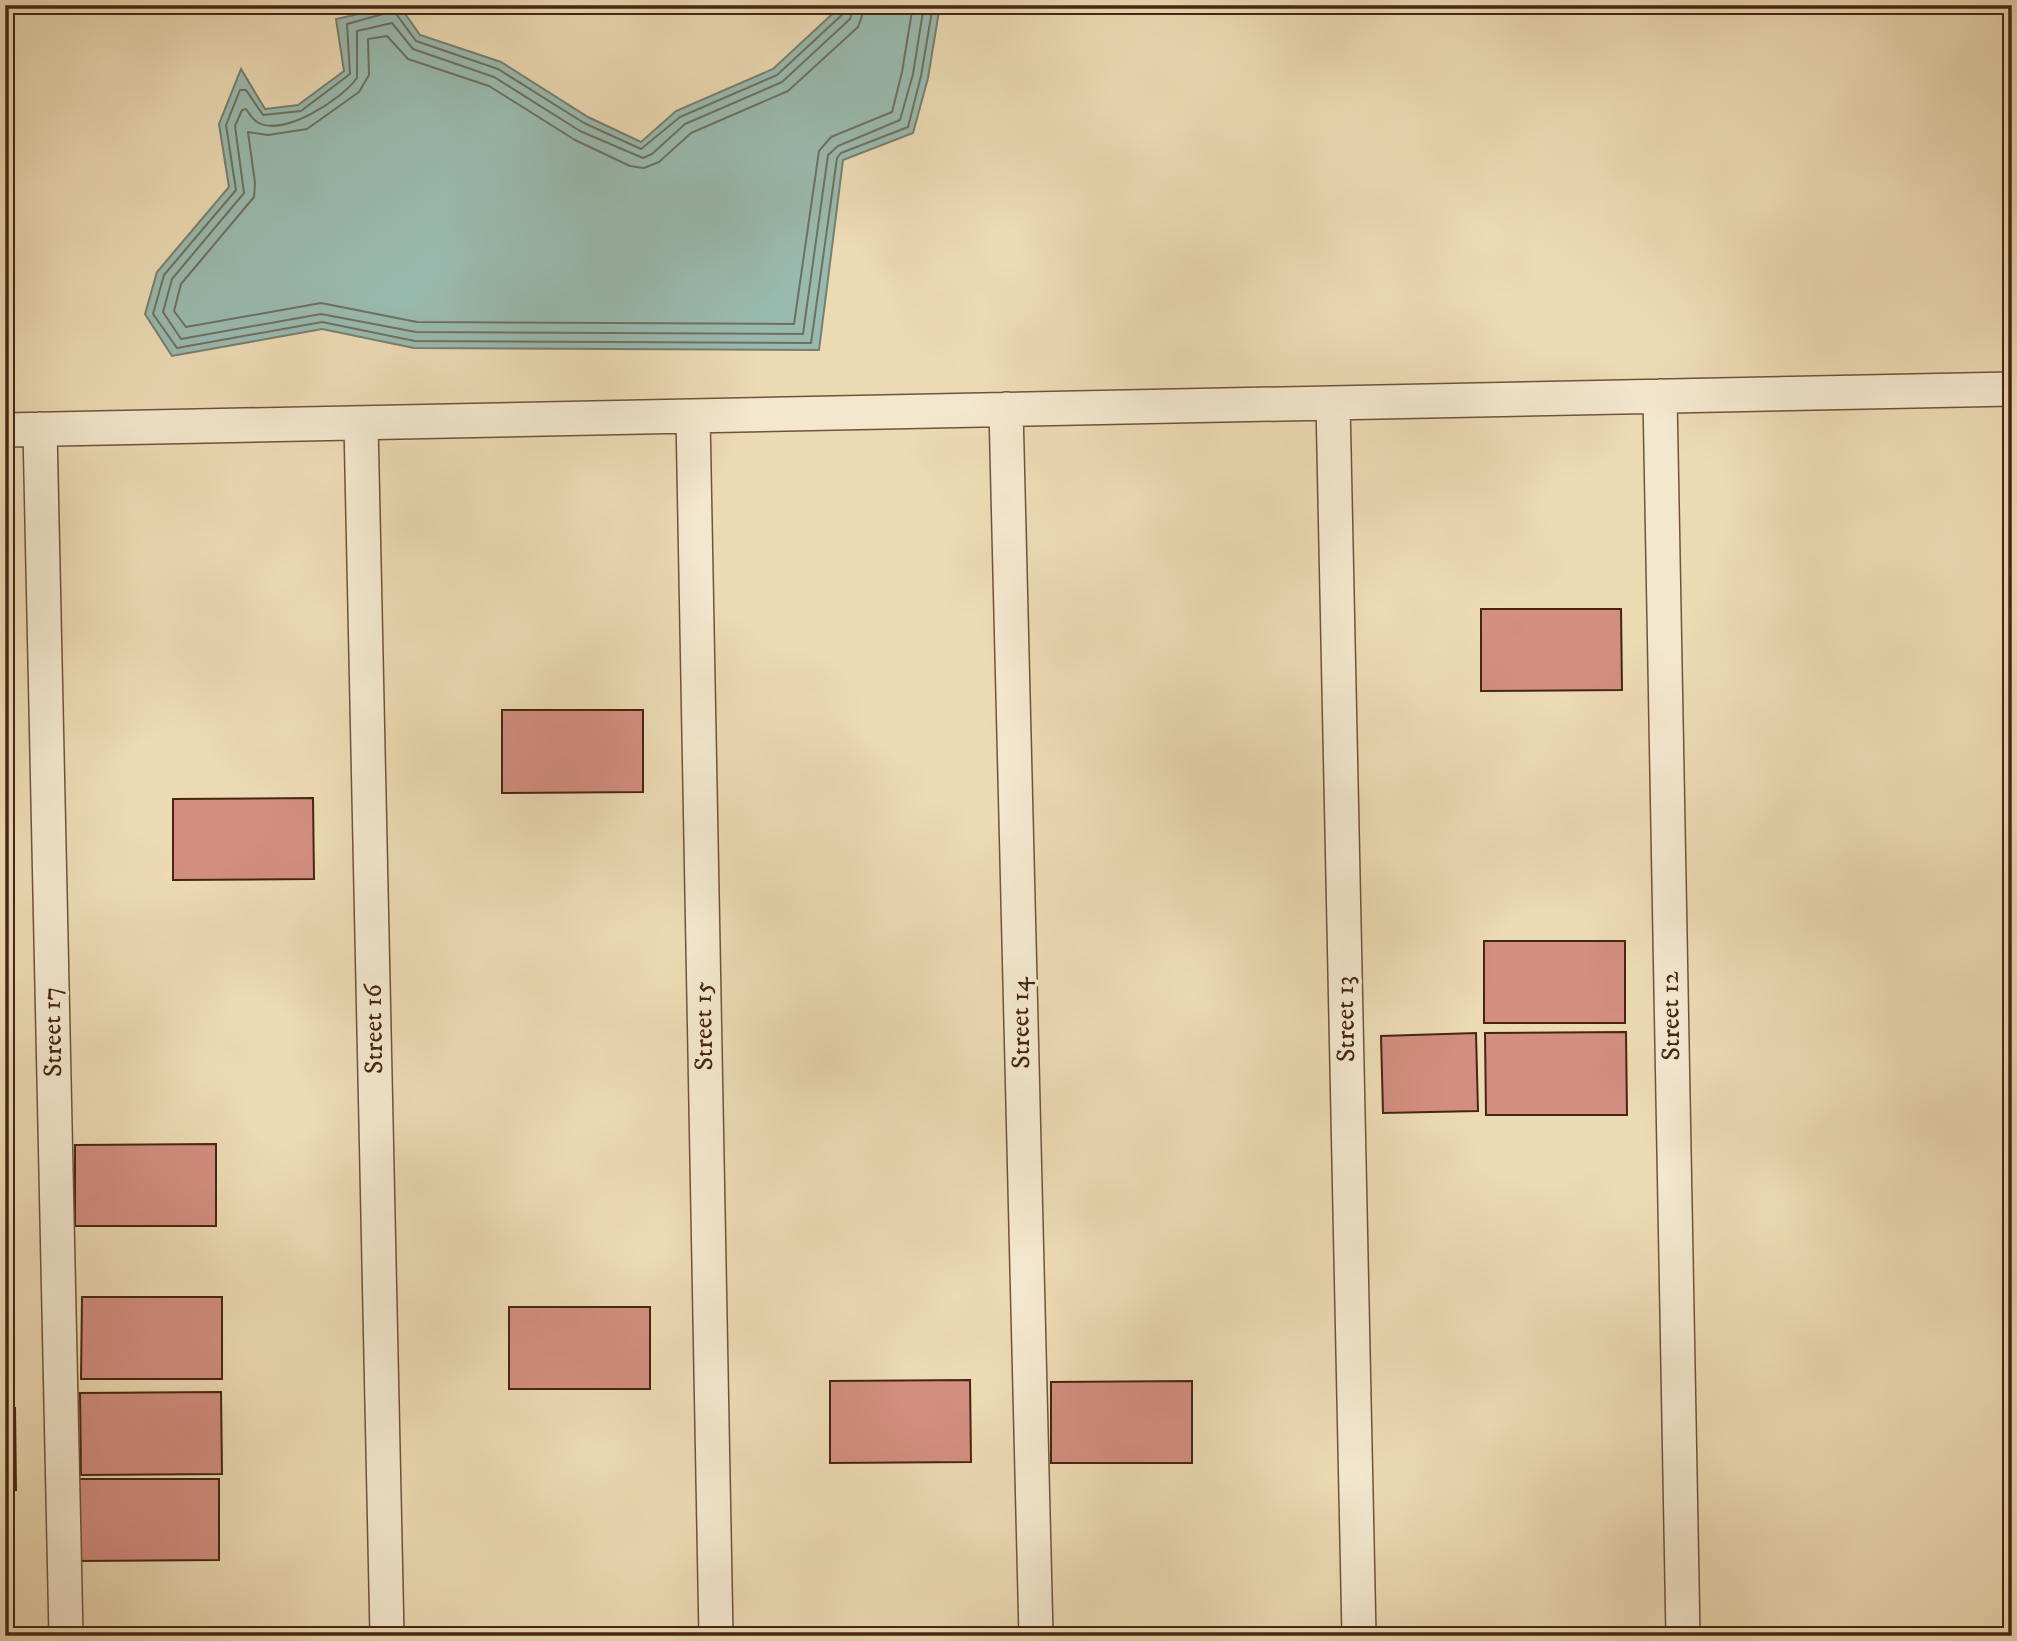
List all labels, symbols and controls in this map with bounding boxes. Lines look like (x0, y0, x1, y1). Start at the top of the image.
street label: Street 12 (1654, 971, 1688, 1061)
street label: Street 14 (1004, 976, 1038, 1069)
street label: Street 13 (1329, 976, 1363, 1062)
street label: Street 15 (687, 981, 721, 1071)
street label: Street 16 (357, 982, 391, 1074)
street label: Street 17 (36, 987, 70, 1077)

